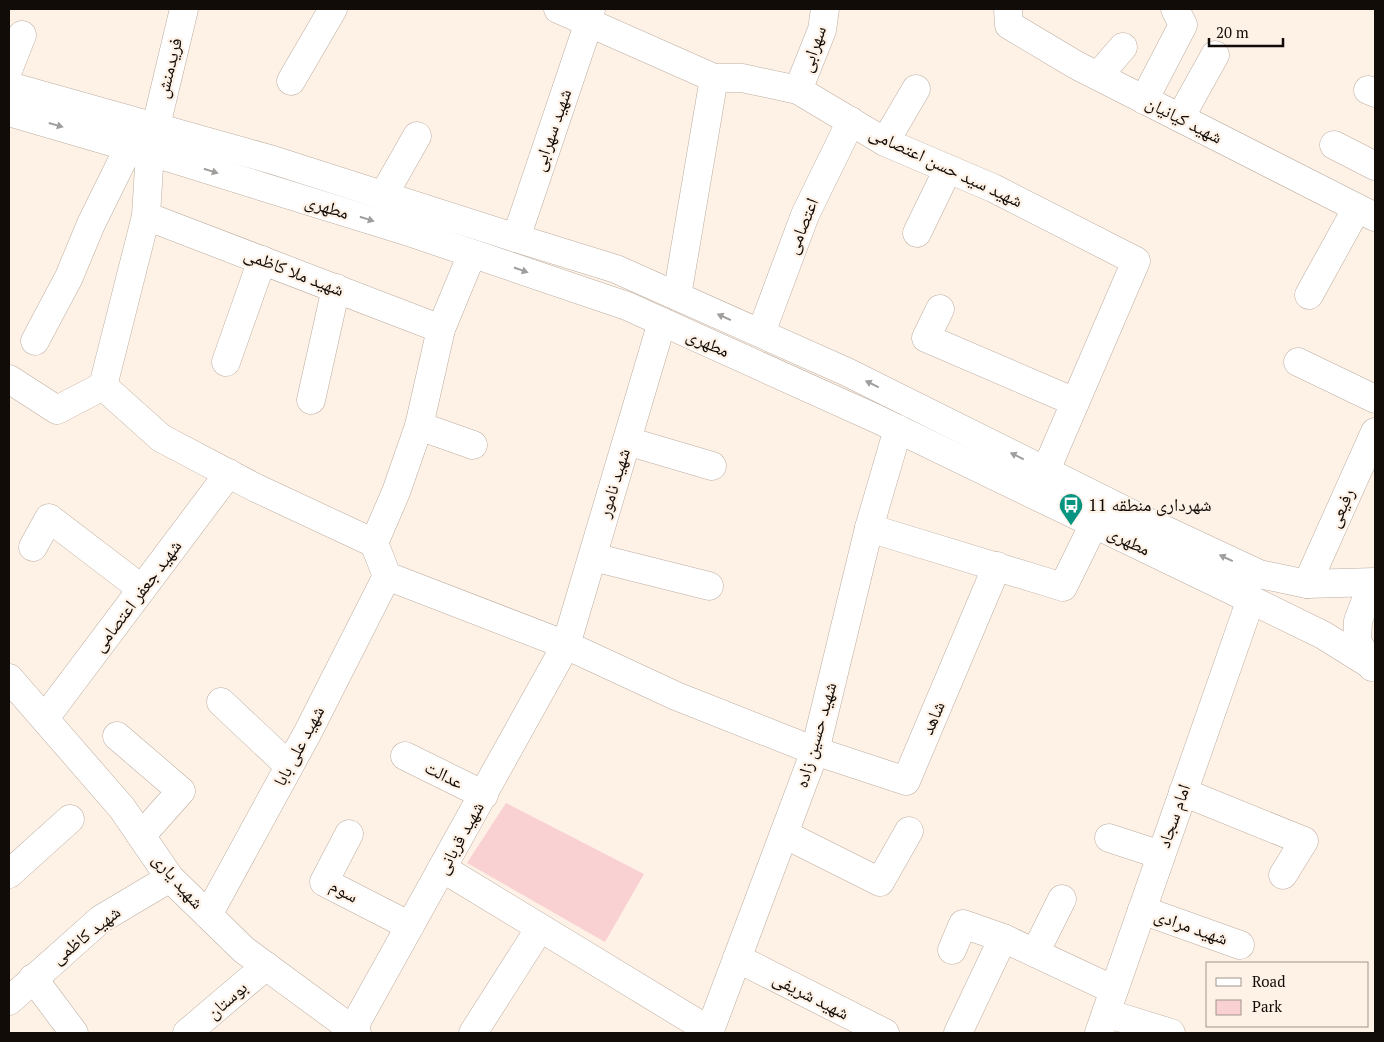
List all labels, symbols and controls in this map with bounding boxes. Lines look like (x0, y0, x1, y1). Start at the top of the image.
scale bar (1209, 15, 1283, 47)
street label: سهرابی (793, 22, 831, 75)
text: 20 m (1216, 22, 1249, 42)
street label: فریدمنش (149, 35, 187, 100)
street label: شهید سهرابی (526, 85, 576, 174)
street label: شهید کیانیان (1142, 90, 1227, 149)
street label: شهید سید حسن اعتصامی (866, 120, 1027, 212)
one-way arrow (48, 122, 63, 130)
one-way arrow (204, 168, 219, 176)
street label: مطهری (302, 188, 352, 224)
street label: اعتصامی (779, 194, 823, 257)
one-way arrow (359, 216, 374, 224)
street label: شهید ملا کاظمی (241, 241, 348, 301)
one-way arrow (514, 266, 529, 274)
one-way arrow (717, 312, 731, 320)
street label: مطهری (683, 322, 734, 362)
one-way arrow (865, 380, 879, 388)
street label: شهید نامور (591, 445, 635, 521)
one-way arrow (1010, 452, 1024, 460)
street label: رفیعی (1321, 484, 1359, 531)
bus stop icon: شهرداری منطقه 11 (1058, 492, 1084, 526)
place label: شهرداری منطقه 11 (1088, 492, 1212, 516)
street label: مطهری (1104, 519, 1155, 561)
street label: شهید جعفر اعتصامی (86, 534, 186, 656)
one-way arrow (1219, 554, 1233, 562)
street label: شهید حسین زاده (788, 679, 842, 790)
street label: شاهد (914, 697, 950, 738)
street label: شهید علی بابا (267, 701, 329, 790)
street label: عدالت (421, 754, 468, 794)
street label: امام سجاد (1151, 781, 1196, 851)
street label: شهید قربانی (429, 797, 489, 878)
street label: شهید یاری (148, 847, 210, 913)
street label: سوم (325, 873, 363, 909)
street label: شهید کاظمی (46, 900, 125, 969)
street label: شهید مرادی (1151, 902, 1231, 950)
legend (1206, 962, 1369, 1027)
street label: شهید شریفی (769, 966, 854, 1025)
text: Road (1252, 971, 1285, 991)
street label: بوستان (201, 975, 252, 1024)
text: Park (1252, 996, 1282, 1016)

